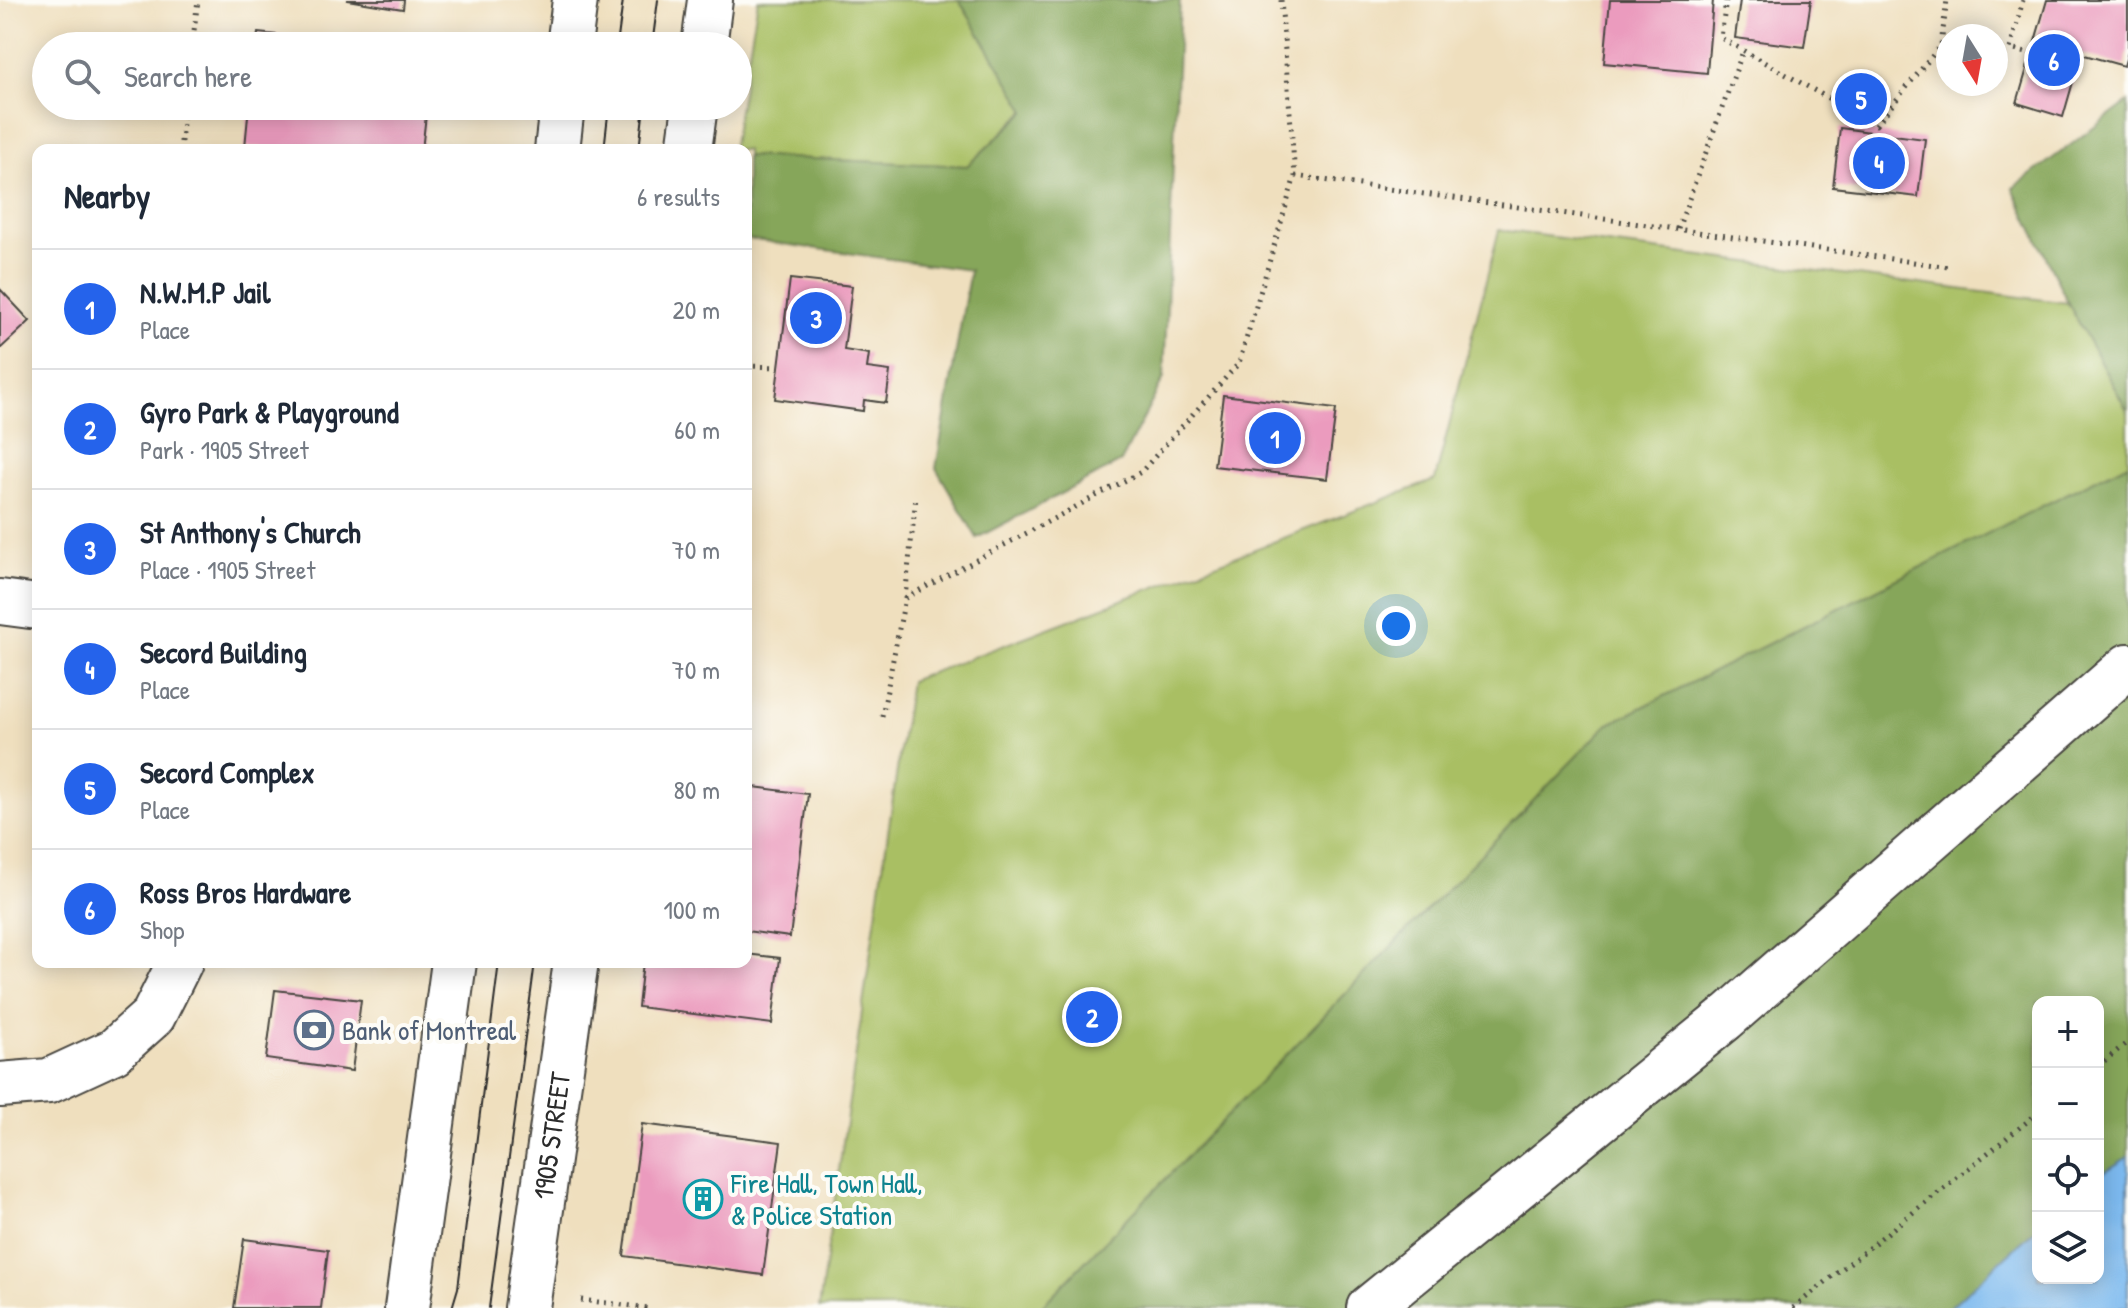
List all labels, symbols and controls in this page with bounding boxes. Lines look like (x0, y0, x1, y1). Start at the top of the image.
north arrow (1936, 24, 2008, 96)
pin: 6 (2028, 30, 2080, 90)
search box (32, 32, 752, 120)
icon: search (60, 54, 104, 98)
text: Search here (124, 56, 252, 96)
pin: 5 (1835, 69, 1887, 129)
pin: 4 (1853, 133, 1905, 193)
text: Nearby (64, 173, 150, 219)
text: 6 results (637, 179, 720, 214)
text: N.W.M.P Jail (140, 272, 270, 312)
pin: 3 (790, 288, 842, 348)
text: 1 (85, 292, 95, 327)
text: 20 m (673, 292, 720, 327)
text: Place (140, 312, 190, 347)
text: Gyro Park & Playground (140, 392, 399, 432)
pin: 1 (1249, 408, 1301, 468)
text: 2 (84, 412, 96, 447)
text: 60 m (674, 412, 720, 447)
text: Park · 1905 Street (140, 432, 309, 467)
text: St Anthony's Church (140, 512, 361, 552)
text: 3 (84, 532, 96, 567)
text: 70 m (672, 532, 720, 567)
text: Place · 1905 Street (140, 552, 315, 587)
your location (1376, 606, 1416, 646)
text: Secord Building (140, 632, 307, 672)
text: 4 (85, 652, 95, 687)
text: 70 m (672, 652, 720, 687)
text: Place (140, 672, 190, 707)
text: Secord Complex (140, 752, 315, 792)
text: 5 (85, 772, 96, 807)
text: 80 m (673, 772, 720, 807)
text: Place (140, 792, 190, 827)
text: Ross Bros Hardware (140, 872, 351, 912)
text: 6 (85, 892, 95, 927)
text: 100 m (664, 892, 720, 927)
text: Shop (140, 912, 184, 947)
pin: 2 (1066, 987, 1118, 1047)
map controls (2032, 996, 2104, 1284)
button: + (2032, 996, 2104, 1068)
bank icon: Bank of Montreal (293, 1009, 335, 1051)
place label: Bank of Montreal (342, 1011, 517, 1049)
button: − (2032, 1068, 2104, 1140)
street label: 1905 STREET (524, 1069, 579, 1202)
button: locate (2032, 1140, 2104, 1212)
place label: Fire Hall, Town Hall, & Police Station (730, 1164, 923, 1234)
building icon: Fire Hall, Town Hall, & Police Station (682, 1178, 724, 1220)
button: layers (2032, 1212, 2104, 1284)

